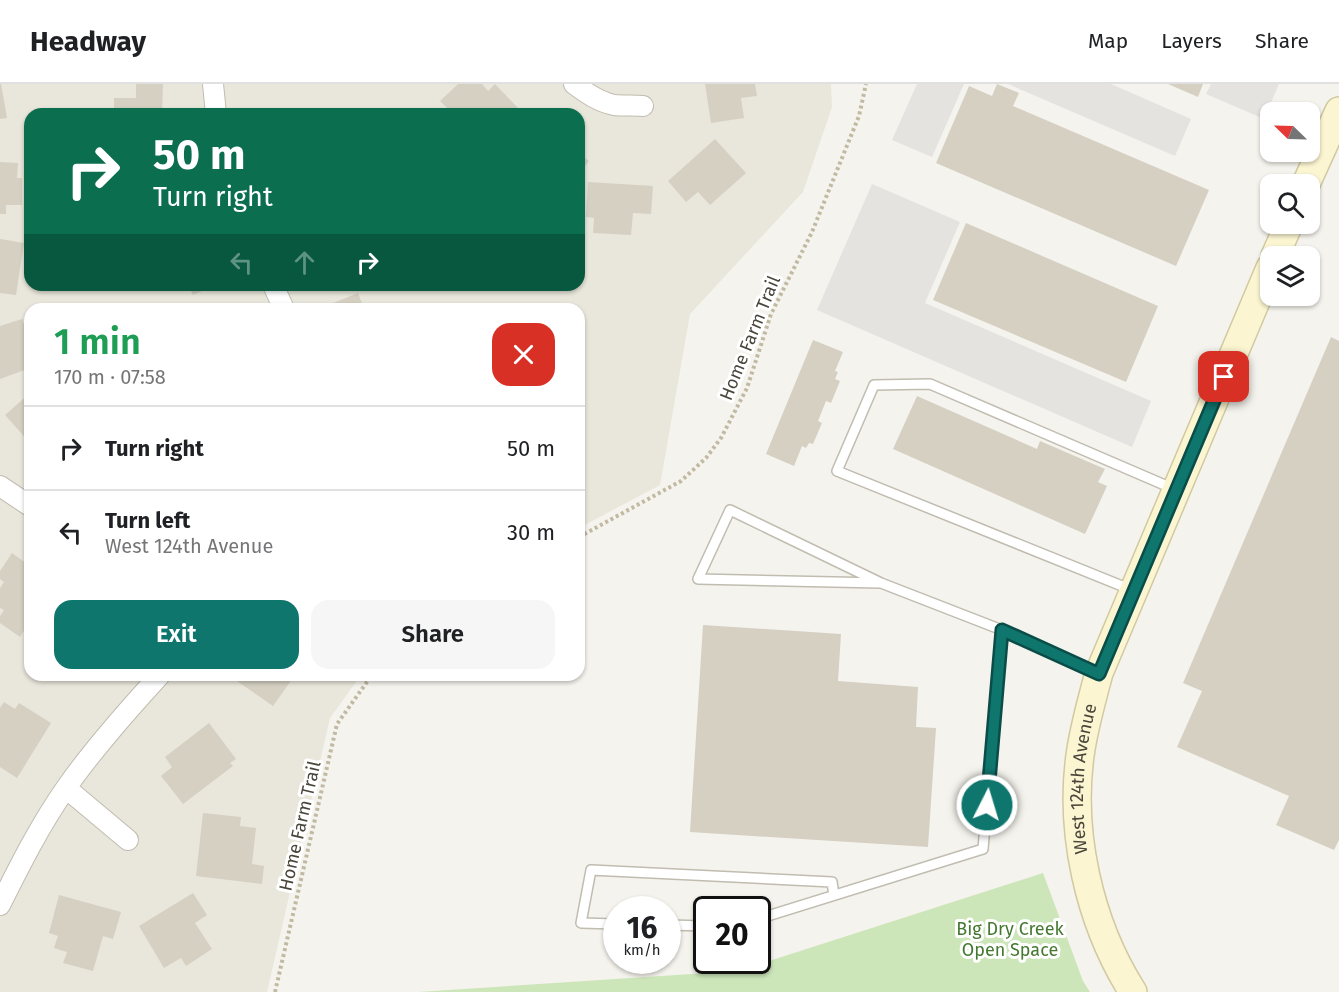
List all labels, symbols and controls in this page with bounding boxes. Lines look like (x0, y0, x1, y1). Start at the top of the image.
text: Headway (30, 25, 146, 58)
text: Map (1088, 28, 1128, 54)
text: Layers (1161, 28, 1222, 54)
text: Share (1255, 28, 1309, 54)
north arrow (1260, 102, 1320, 162)
map controls (1260, 102, 1320, 306)
text: 50 m (153, 130, 246, 180)
icon: right (54, 132, 132, 210)
button: search (1260, 174, 1320, 234)
text: Turn right (153, 181, 273, 213)
icon: left (225, 246, 258, 279)
icon: ahead (288, 246, 321, 279)
icon: right (351, 246, 384, 279)
button: layers (1260, 246, 1320, 306)
street label: Home Farm Trail (715, 272, 785, 404)
text: 1 min (54, 320, 141, 364)
button: close (492, 323, 555, 386)
pin (1198, 351, 1249, 402)
icon: arrive (1207, 360, 1240, 393)
text: 170 m · 07:58 (54, 365, 166, 389)
icon: right (54, 432, 87, 465)
text: Turn right (105, 435, 204, 462)
text: 50 m (507, 435, 555, 462)
text: Turn left (105, 507, 190, 534)
icon: left (54, 516, 87, 549)
text: 30 m (507, 519, 555, 546)
text: West 124th Avenue (105, 534, 273, 558)
button: Exit (54, 600, 299, 669)
button: Share (311, 600, 555, 669)
street label: West 124th Avenue (1066, 701, 1101, 856)
street label: Home Farm Trail (274, 759, 326, 893)
position arrow (955, 773, 1019, 837)
speed limit sign: 20 (693, 896, 771, 974)
text: 16 (627, 910, 657, 946)
park label: Big Dry Creek Open Space (956, 918, 1064, 961)
text: km/h (623, 941, 661, 959)

